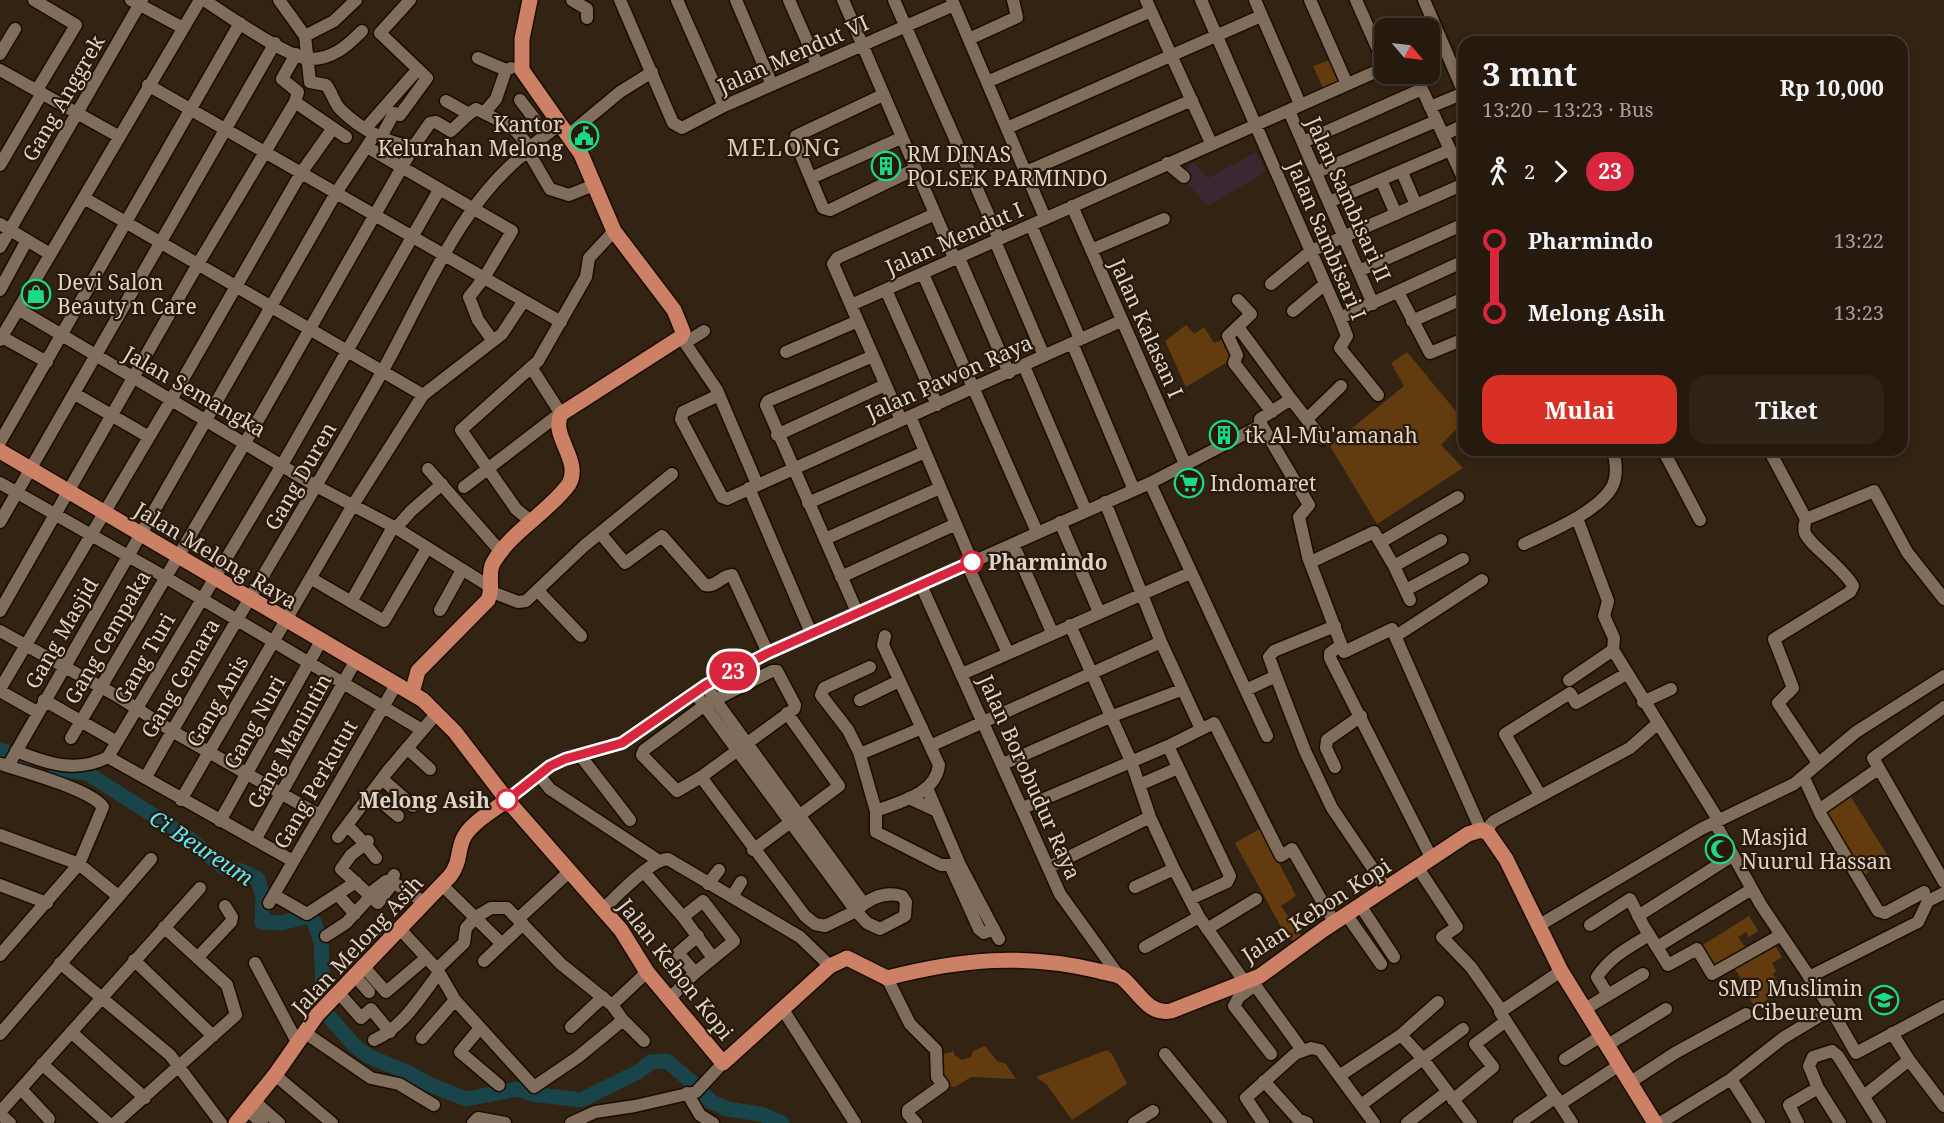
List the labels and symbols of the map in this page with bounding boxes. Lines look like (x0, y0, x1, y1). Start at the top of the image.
street label: Jalan Mendut VI (712, 8, 873, 100)
north arrow (1374, 18, 1440, 84)
street label: Gang Anggrek (16, 29, 111, 166)
place label: Kantor Kelurahan Melong (378, 110, 564, 162)
street label: Jalan Sambisari II (1301, 113, 1397, 285)
public building icon: Kantor Kelurahan Melong (568, 120, 600, 152)
district label: MELONG (727, 130, 841, 163)
place label: RM DINAS POLSEK PARMINDO (907, 140, 1108, 192)
building icon: RM DINAS POLSEK PARMINDO (870, 150, 902, 182)
street label: Jalan Sambisari I (1282, 157, 1372, 323)
street label: Jalan Mendut I (880, 195, 1027, 281)
street label: Jalan Kalasan I (1103, 253, 1190, 402)
place label: Devi Salon Beauty n Care (57, 268, 197, 320)
shop icon: Devi Salon Beauty n Care (20, 278, 52, 310)
street label: Jalan Pawon Raya (861, 328, 1037, 427)
street label: Jalan Semangka (118, 338, 271, 443)
street label: Gang Duren (258, 417, 342, 535)
building icon: tk Al-Mu'amanah (1208, 419, 1240, 451)
place label: tk Al-Mu'amanah (1245, 421, 1418, 449)
supermarket icon: Indomaret (1173, 467, 1205, 499)
place label: Indomaret (1210, 469, 1316, 497)
street label: Jalan Melong Raya (128, 495, 303, 615)
place label: Pharmindo (988, 548, 1108, 576)
marker: Pharmindo (961, 551, 983, 573)
street label: Gang Cempaka (57, 565, 157, 709)
street label: Gang Masjid (18, 572, 104, 694)
street label: Gang Turi (107, 607, 181, 708)
street label: Gang Cemara (134, 613, 226, 743)
street label: Gang Anis (179, 650, 255, 752)
line badge: 23 (706, 652, 760, 690)
street label: Gang Manintin (240, 669, 338, 813)
street label: Jalan Borobudur Raya (972, 669, 1088, 884)
street label: Gang Nuri (217, 670, 291, 774)
street label: Gang Perkutut (267, 714, 363, 854)
place label: Melong Asih (359, 786, 490, 814)
marker: Melong Asih (496, 789, 518, 811)
water label: Ci Beureum (144, 802, 260, 892)
place label: Masjid Nuurul Hassan (1741, 823, 1892, 875)
mosque icon: Masjid Nuurul Hassan (1704, 833, 1736, 865)
street label: Jalan Kebon Kopi (1235, 851, 1396, 969)
street label: Jalan Melong Asih (284, 869, 429, 1021)
street label: Jalan Kebon Kopi (611, 892, 740, 1046)
place label: SMP Muslimin Cibeureum (1718, 974, 1863, 1026)
school or university icon: SMP Muslimin Cibeureum (1868, 984, 1900, 1016)

